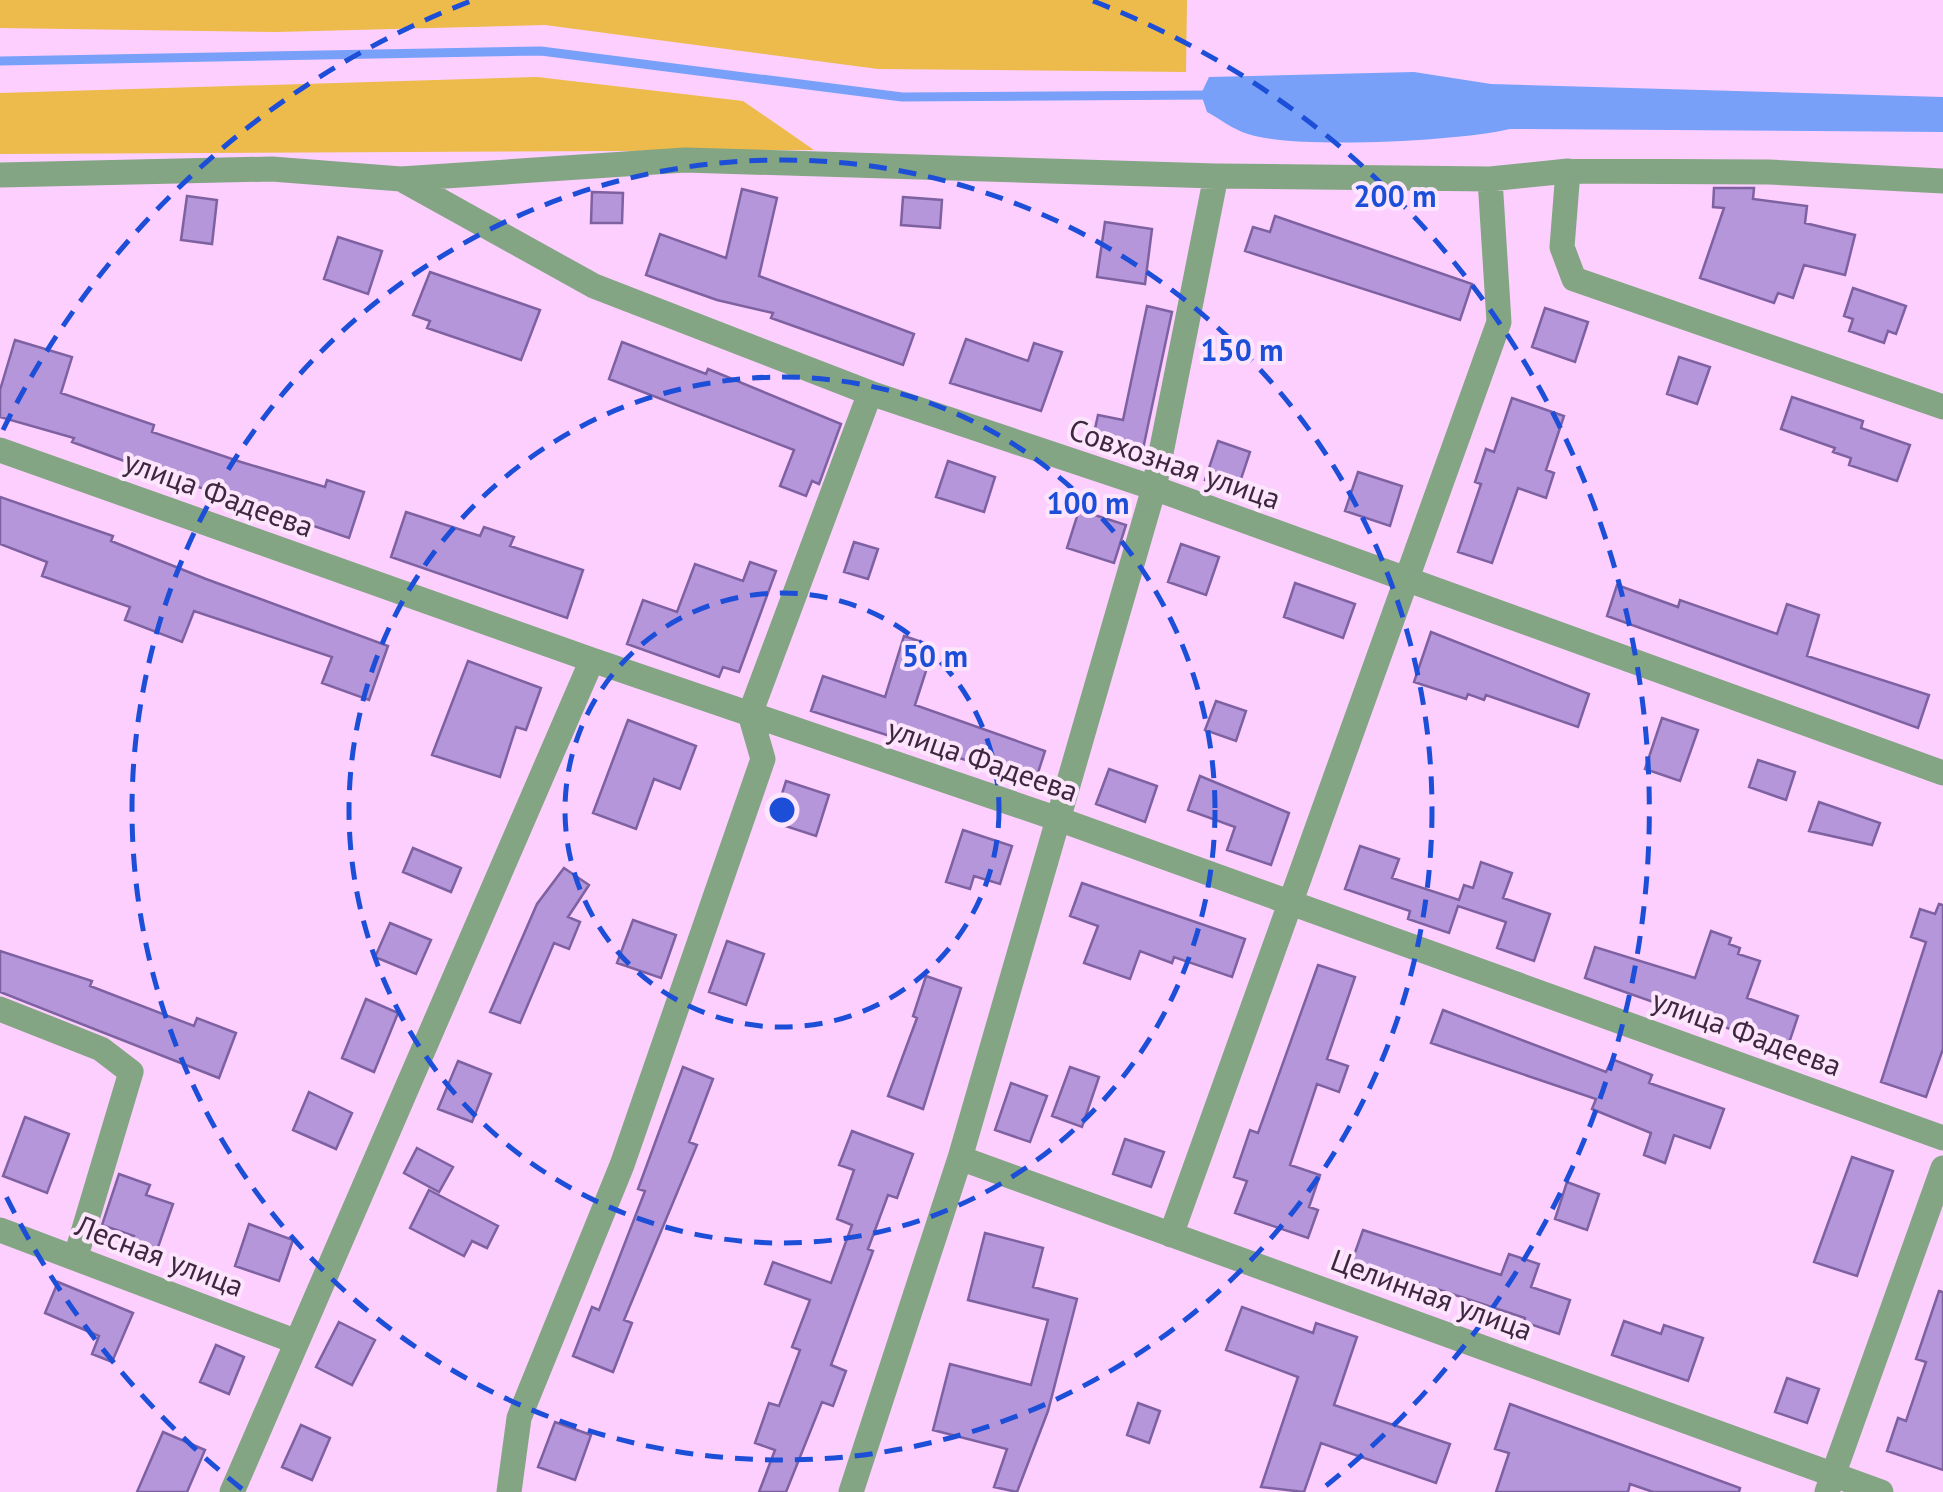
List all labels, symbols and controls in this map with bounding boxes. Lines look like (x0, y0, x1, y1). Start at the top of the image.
text: 200 m (1354, 176, 1436, 215)
text: 150 m (1201, 330, 1283, 369)
street label: Совхозная улица (1064, 409, 1286, 517)
street label: улица Фадеева (119, 441, 319, 545)
text: 100 m (1047, 483, 1129, 522)
text: 50 m (902, 636, 968, 675)
street label: улица Фадеева (883, 708, 1083, 810)
centre of rings (764, 792, 800, 828)
street label: улица Фадеева (1647, 980, 1847, 1084)
street label: Лесная улица (70, 1205, 250, 1305)
street label: Целинная улица (1326, 1239, 1538, 1349)

